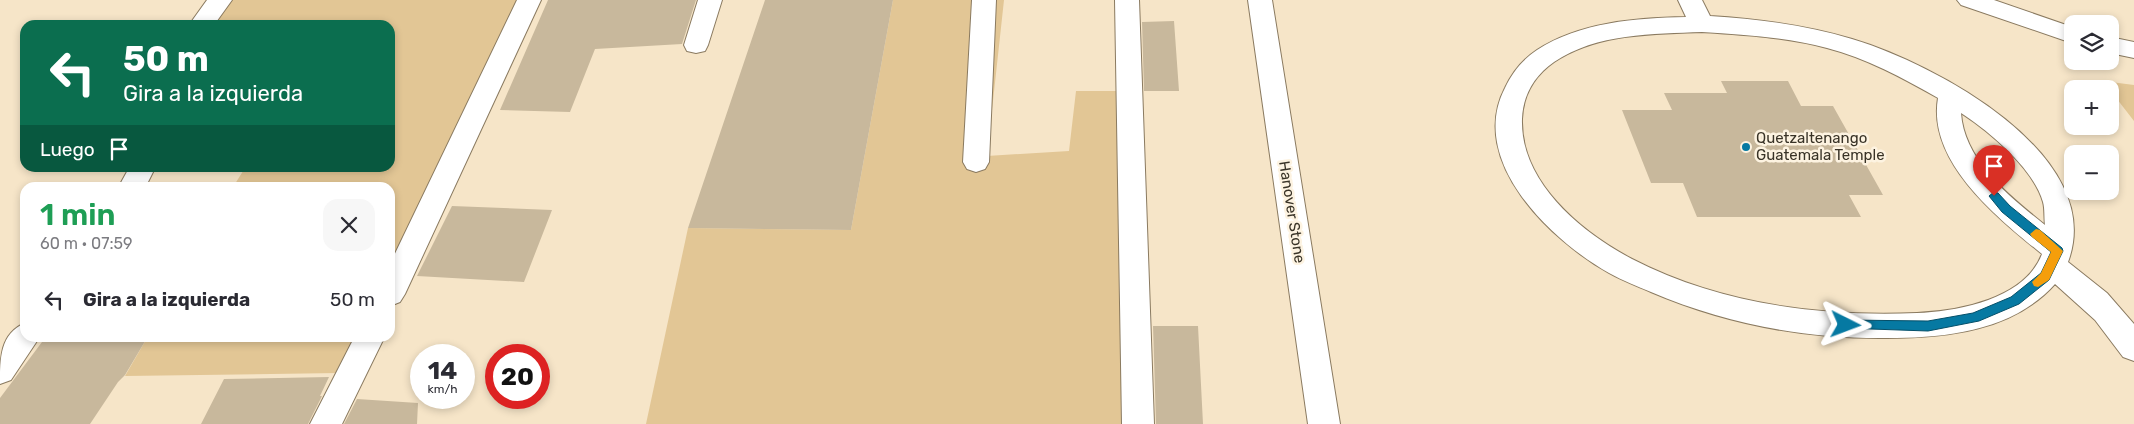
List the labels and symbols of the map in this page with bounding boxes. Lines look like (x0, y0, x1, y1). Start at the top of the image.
place label: Quetzaltenango Guatemala Temple (1756, 129, 1885, 164)
marker: Quetzaltenango Guatemala Temple (1740, 141, 1752, 153)
pin (1973, 145, 2015, 196)
street label: Hanover Stone (1275, 160, 1309, 264)
position arrow (1819, 298, 1871, 350)
speed limit sign: 20 (485, 344, 550, 409)

